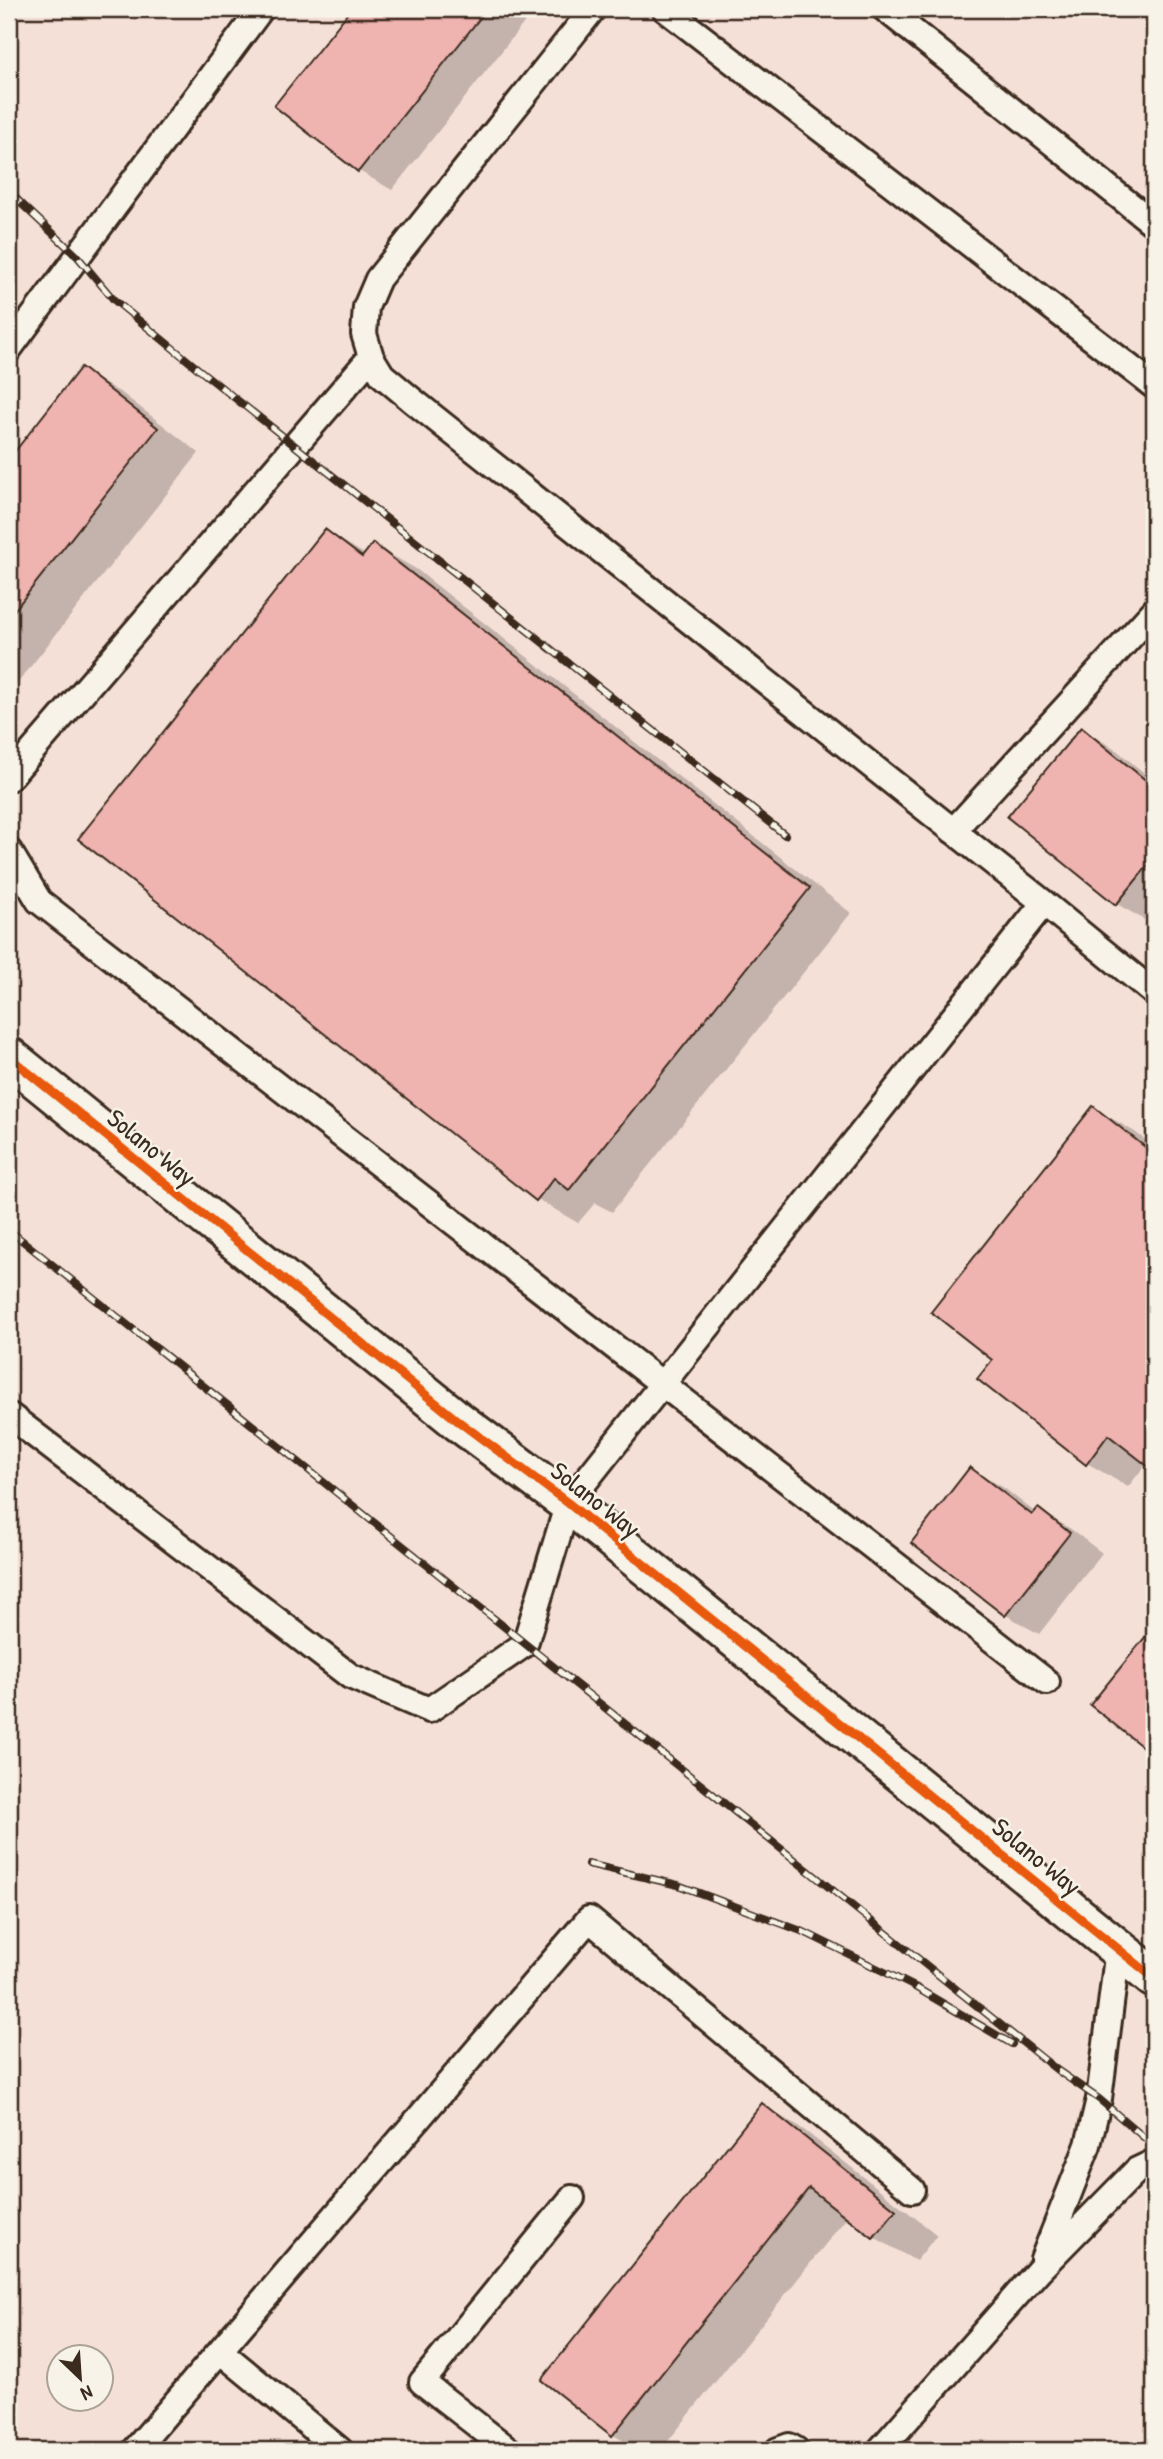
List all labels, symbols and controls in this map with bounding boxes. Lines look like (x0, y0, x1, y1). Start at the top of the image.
street label: Solano Way (100, 1100, 204, 1194)
street label: Solano Way (544, 1453, 648, 1545)
street label: Solano Way (985, 1809, 1089, 1903)
north arrow (46, 2344, 116, 2414)
text: N (77, 2379, 97, 2407)

